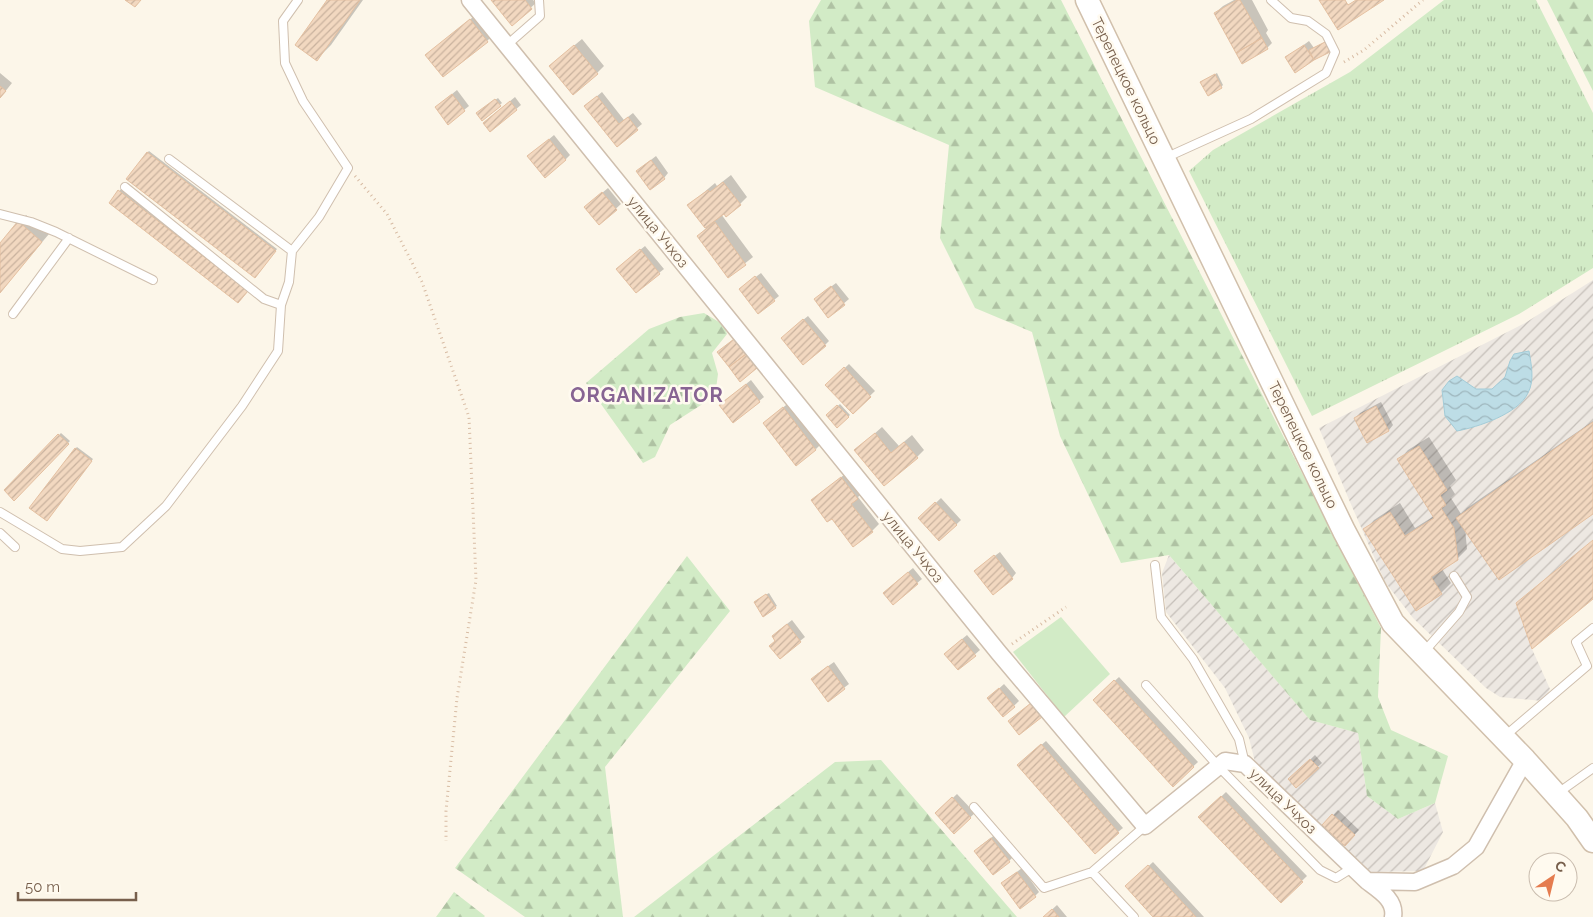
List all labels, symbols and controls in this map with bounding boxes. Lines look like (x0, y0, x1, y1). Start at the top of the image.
street label: Терепецкое кольцо (1087, 15, 1165, 148)
street label: улица Учхоз (624, 193, 692, 271)
street label: Терепецкое кольцо (1264, 379, 1342, 512)
district label: ORGANIZATOR (570, 383, 724, 407)
street label: улица Учхоз (879, 508, 947, 586)
street label: улица Учхоз (1246, 764, 1320, 838)
north arrow (1528, 852, 1578, 902)
text: С (1552, 857, 1569, 876)
scale bar (18, 870, 135, 902)
text: 50 m (25, 878, 60, 896)

